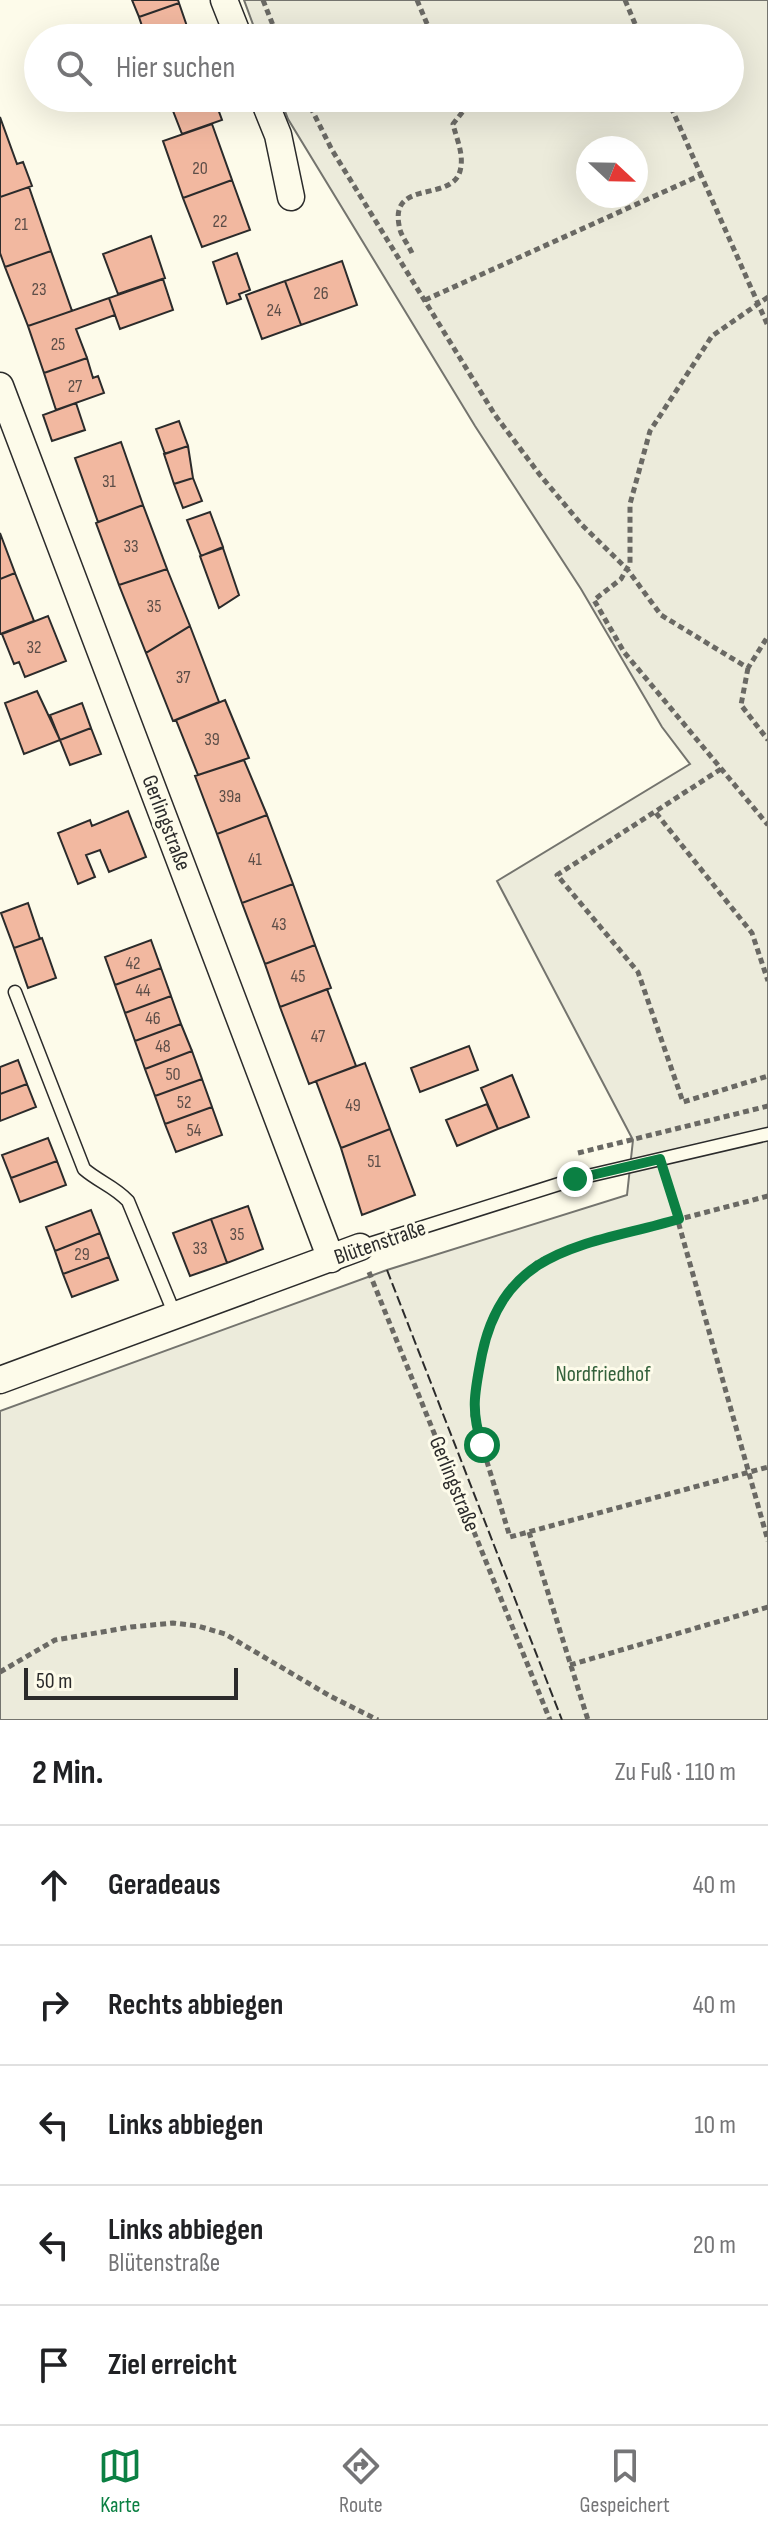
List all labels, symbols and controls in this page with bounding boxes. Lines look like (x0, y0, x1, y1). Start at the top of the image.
search box (24, 24, 744, 112)
icon: search (52, 46, 96, 90)
text: Hier suchen (116, 50, 235, 86)
north arrow (576, 136, 648, 208)
house number: 20 (192, 158, 208, 179)
house number: 22 (213, 211, 227, 232)
house number: 21 (14, 214, 29, 235)
house number: 23 (32, 279, 47, 300)
house number: 26 (313, 283, 329, 304)
house number: 24 (267, 300, 282, 321)
house number: 25 (51, 334, 65, 355)
house number: 27 (68, 376, 83, 397)
house number: 31 (102, 471, 117, 492)
house number: 33 (123, 536, 139, 557)
house number: 35 (147, 596, 161, 617)
house number: 32 (27, 637, 41, 658)
house number: 37 (176, 667, 191, 688)
house number: 39 (204, 729, 220, 750)
street label: Gerlingstraße (135, 771, 197, 875)
house number: 39a (219, 786, 241, 807)
house number: 41 (248, 849, 263, 870)
house number: 43 (271, 914, 287, 935)
house number: 42 (125, 953, 141, 974)
house number: 45 (291, 966, 305, 987)
house number: 44 (135, 980, 151, 1001)
house number: 46 (145, 1008, 161, 1029)
house number: 47 (311, 1026, 326, 1047)
house number: 48 (155, 1036, 171, 1057)
house number: 50 (165, 1064, 181, 1085)
house number: 52 (177, 1092, 191, 1113)
house number: 49 (345, 1095, 361, 1116)
house number: 54 (187, 1120, 202, 1141)
house number: 51 (367, 1151, 381, 1172)
route end (557, 1161, 593, 1197)
street label: Blütenstraße (331, 1215, 429, 1271)
house number: 35 (230, 1224, 244, 1245)
house number: 33 (192, 1238, 208, 1259)
house number: 29 (74, 1244, 90, 1265)
park label: Nordfriedhof (555, 1361, 651, 1388)
route start (464, 1427, 500, 1463)
street label: Gerlingstraße (423, 1433, 485, 1535)
scale bar (24, 1664, 238, 1700)
text: 50 m (36, 1668, 72, 1695)
text: 2 Min. (32, 1752, 103, 1793)
text: Zu Fuß · 110 m (615, 1757, 736, 1788)
icon: ahead (32, 1863, 76, 1907)
text: Geradeaus (108, 1867, 221, 1903)
text: 40 m (693, 1870, 736, 1901)
icon: right (32, 1983, 76, 2027)
text: Rechts abbiegen (108, 1987, 283, 2023)
text: 40 m (693, 1990, 736, 2021)
icon: left (32, 2103, 76, 2147)
text: Links abbiegen (108, 2107, 263, 2143)
text: 10 m (694, 2110, 736, 2141)
text: Links abbiegen (108, 2212, 263, 2248)
icon: left (32, 2223, 76, 2267)
text: 20 m (693, 2230, 736, 2261)
text: Blütenstraße (108, 2248, 220, 2279)
icon: arrive (32, 2343, 76, 2387)
text: Ziel erreicht (108, 2347, 237, 2383)
tab: Karte (98, 2444, 142, 2519)
tab: Route (339, 2444, 383, 2519)
tab: Gespeichert (580, 2444, 670, 2519)

